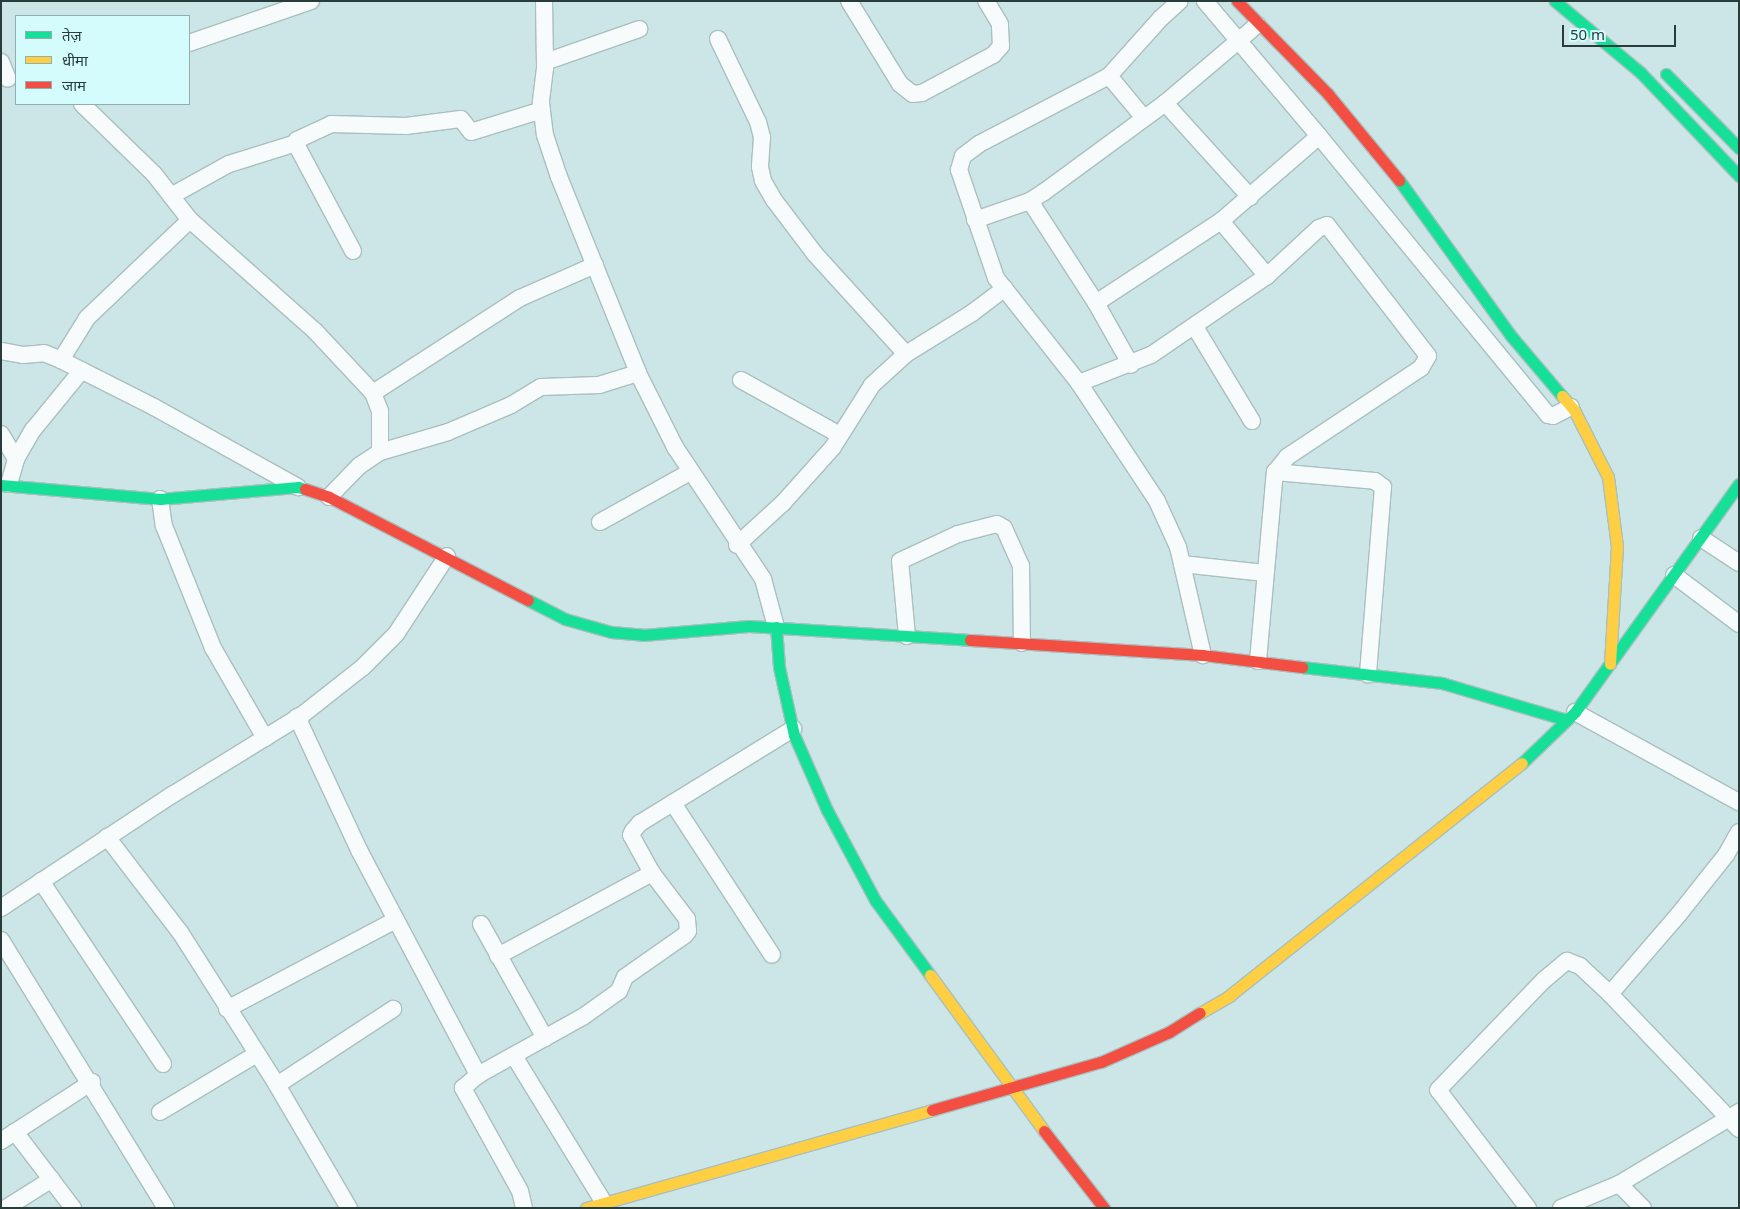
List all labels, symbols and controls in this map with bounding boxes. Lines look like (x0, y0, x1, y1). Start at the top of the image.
legend (15, 15, 190, 105)
scale bar (1565, 15, 1679, 47)
text: 50 m (1570, 24, 1605, 44)
text: तेज़ (62, 25, 82, 45)
text: धीमा (62, 50, 88, 70)
text: जाम (62, 75, 86, 95)

